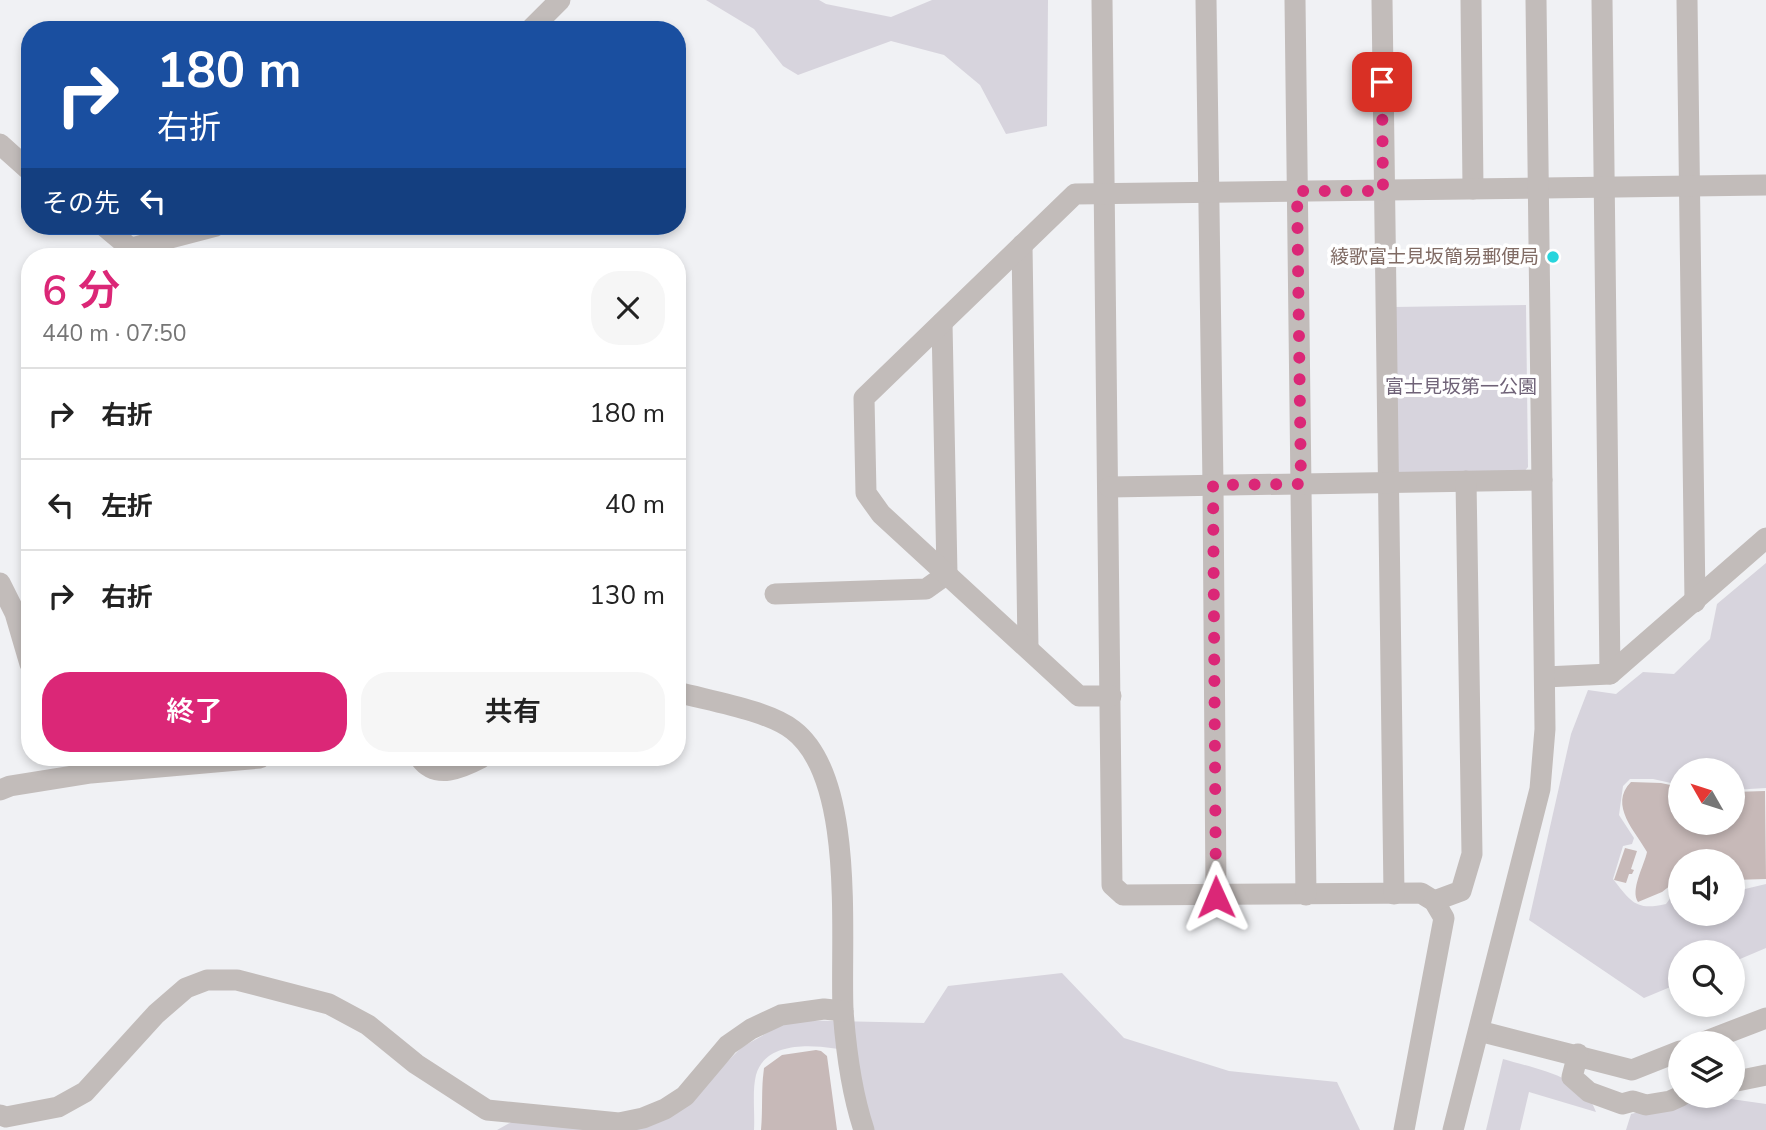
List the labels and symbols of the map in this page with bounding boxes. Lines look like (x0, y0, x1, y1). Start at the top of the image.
pin (1352, 52, 1412, 112)
place label: 綾歌富士見坂簡易郵便局 (1330, 244, 1539, 270)
marker: 綾歌富士見坂簡易郵便局 (1545, 249, 1561, 265)
park label: 富士見坂第一公園 (1385, 374, 1537, 400)
north arrow (1668, 758, 1745, 835)
position arrow (1179, 860, 1253, 934)

